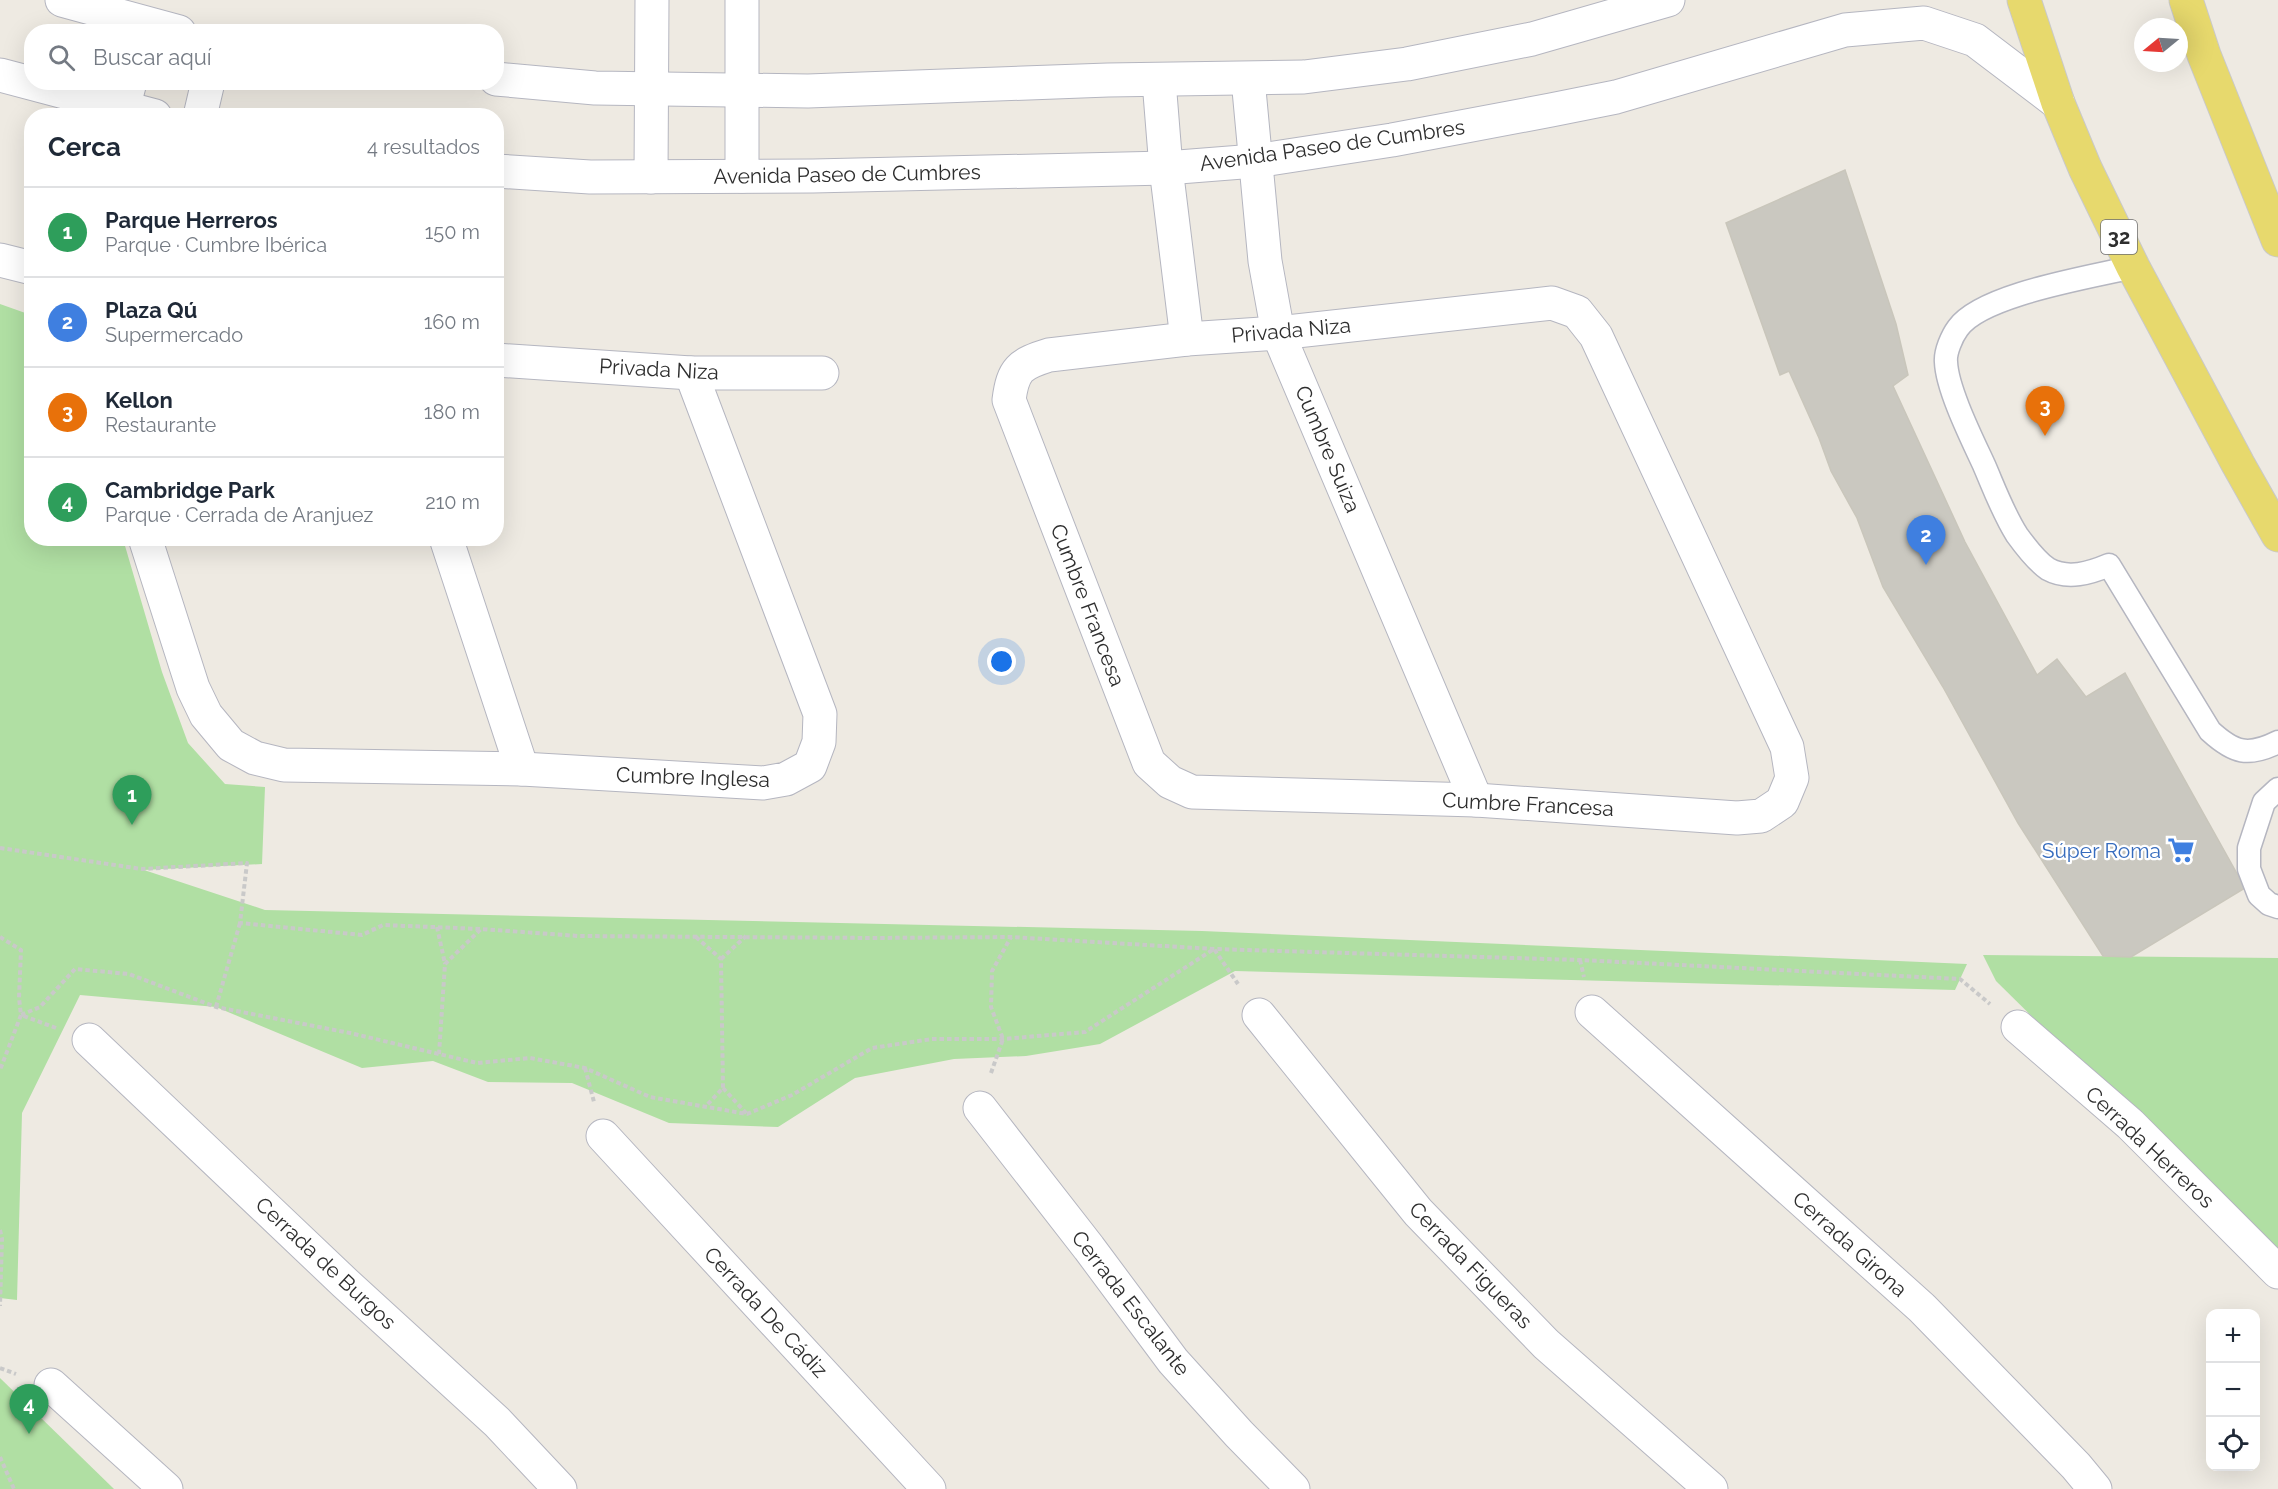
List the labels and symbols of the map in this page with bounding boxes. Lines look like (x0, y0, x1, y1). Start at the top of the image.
north arrow (2134, 18, 2188, 72)
street label: Avenida Paseo de Cumbres (1198, 114, 1466, 176)
street label: Avenida Paseo de Cumbres (713, 159, 981, 189)
road number: 32 (2101, 220, 2137, 254)
street label: Privada Niza (1230, 312, 1352, 348)
street label: Privada Niza (599, 353, 719, 385)
street label: Cumbre Suiza (1290, 382, 1366, 516)
pin: 3 (2026, 386, 2064, 436)
pin: 2 (1906, 516, 1946, 565)
street label: Cumbre Francesa (1046, 520, 1130, 690)
your location (987, 647, 1016, 676)
street label: Cumbre Inglesa (616, 762, 770, 792)
pin: 1 (112, 776, 152, 825)
street label: Cumbre Francesa (1442, 787, 1614, 821)
supermarket icon: Súper Roma (2166, 835, 2196, 865)
place label: Súper Roma (2042, 838, 2161, 863)
street label: Cerrada Herreros (2080, 1081, 2220, 1213)
street label: Cerrada Girona (1788, 1186, 1912, 1302)
street label: Cerrada de Burgos (251, 1192, 401, 1334)
street label: Cerrada Figueras (1404, 1196, 1538, 1334)
street label: Cerrada Escalante (1067, 1226, 1195, 1380)
street label: Cerrada De Cádiz (699, 1242, 833, 1382)
pin: 4 (9, 1384, 48, 1434)

